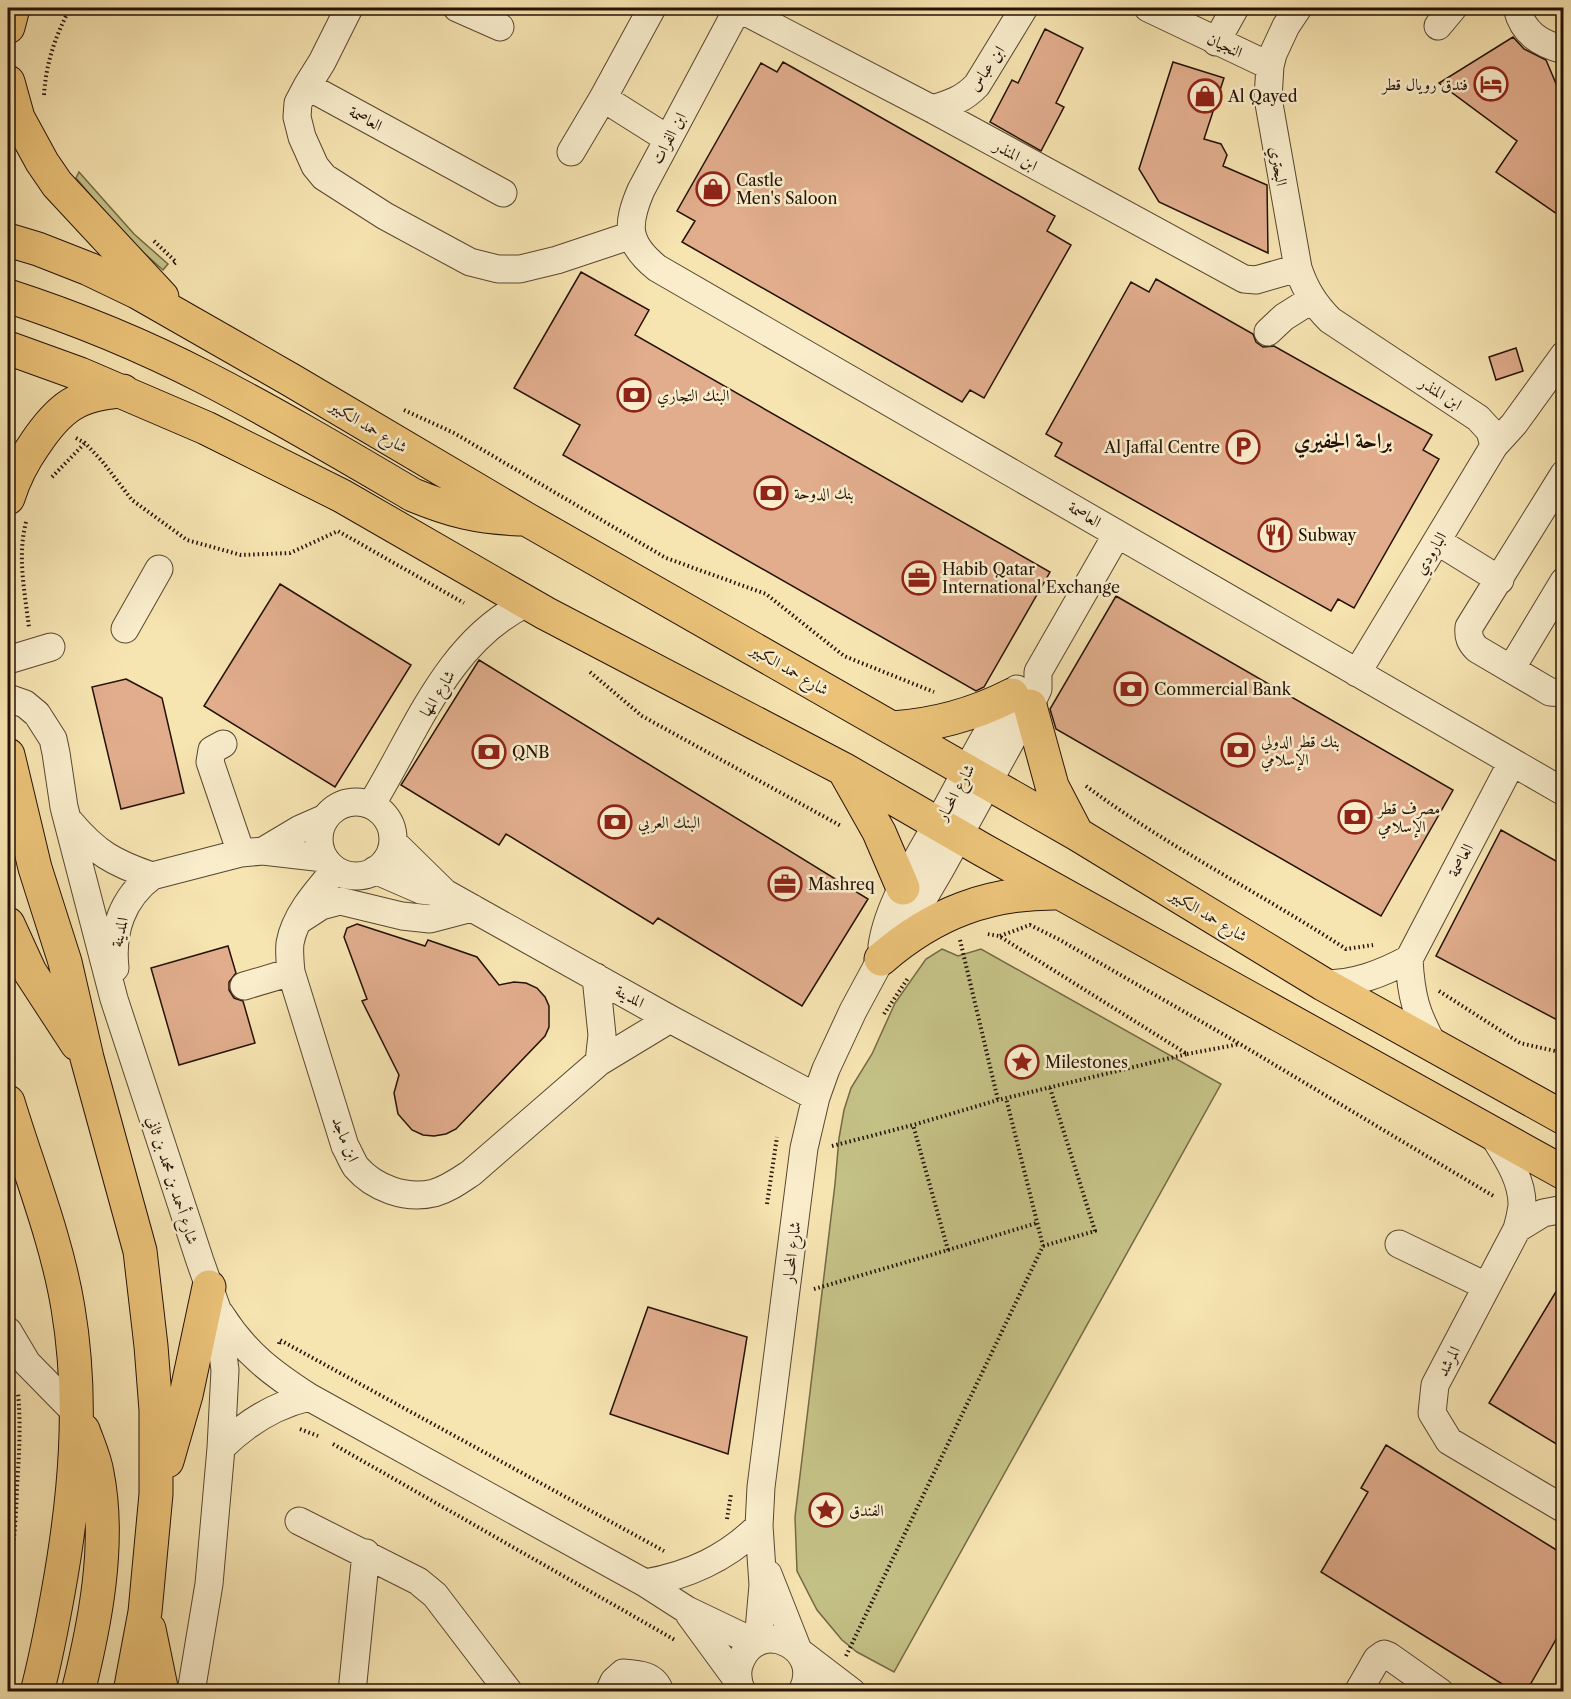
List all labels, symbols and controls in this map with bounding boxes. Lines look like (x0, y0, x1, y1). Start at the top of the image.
street label: النجيان (1204, 28, 1246, 62)
street label: ابن عباس (963, 41, 1010, 95)
hotel icon: فندق رويال قطر (1473, 66, 1509, 102)
place label: فندق رويال قطر (1380, 74, 1468, 95)
shop icon: Al Qayed (1187, 78, 1223, 114)
place label: Al Qayed (1227, 86, 1298, 106)
street label: العاصمة (346, 101, 386, 135)
street label: ابن الفرات (646, 109, 691, 168)
street label: ابن المنذر (989, 134, 1041, 176)
street label: البحتري (1263, 145, 1292, 188)
place label: Castle Men's Saloon (736, 170, 837, 208)
shop icon: Castle Men's Saloon (695, 171, 731, 207)
street label: ابن المنذر (1414, 371, 1466, 415)
bank icon: البنك التجاري (616, 377, 652, 413)
place label: البنك التجاري (657, 385, 730, 408)
street label: شارع حمد الكبير (323, 394, 411, 460)
district label: براحة الجفيري (1294, 427, 1392, 459)
parking icon: Al Jaffal Centre (1225, 429, 1261, 465)
place label: Al Jaffal Centre (1103, 437, 1220, 457)
bank icon: بنك الدوحة (753, 475, 789, 511)
place label: بنك الدوحة (794, 483, 854, 504)
street label: العاصمة (1065, 496, 1105, 532)
restaurant icon: Subway (1257, 517, 1293, 553)
place label: Subway (1298, 525, 1358, 545)
street label: البارودي (1410, 528, 1453, 579)
place label: Habib Qatar International Exchange (942, 559, 1120, 597)
office icon: Habib Qatar International Exchange (901, 560, 937, 596)
street label: شارع حمد الكبير (744, 638, 833, 703)
street label: شارع المها (415, 666, 462, 722)
bank icon: Commercial Bank (1113, 671, 1149, 707)
place label: Commercial Bank (1154, 679, 1292, 699)
place label: بنك قطر الدولي الإسلامي (1261, 731, 1340, 772)
bank icon: بنك قطر الدولي الإسلامي (1220, 732, 1256, 768)
bank icon: QNB (471, 734, 507, 770)
place label: QNB (512, 742, 550, 762)
street label: شارع المحــار (930, 760, 982, 827)
place label: مصرف قطر الإسلامي (1376, 798, 1440, 839)
bank icon: مصرف قطر الإسلامي (1337, 799, 1373, 835)
bank icon: البنك العربي (597, 804, 633, 840)
place label: البنك العربي (638, 812, 700, 835)
street label: العاصمة (1443, 840, 1477, 880)
office icon: Mashreq (767, 866, 803, 902)
place label: Mashreq (808, 874, 875, 894)
street label: شارع حمد الكبير (1163, 883, 1251, 949)
street label: المدينة (106, 915, 133, 949)
street label: المدينة (611, 980, 648, 1013)
place icon: Milestones (1004, 1044, 1040, 1080)
place label: Milestones (1045, 1052, 1128, 1072)
street label: شارع أحمد بن محمد بن ثاني (139, 1113, 204, 1248)
street label: ابن ماجد (327, 1114, 364, 1165)
street label: شارع المحــار (777, 1220, 809, 1286)
street label: المرشد (1432, 1343, 1465, 1380)
place icon: الفندق (808, 1492, 844, 1528)
place label: الفندق (849, 1500, 884, 1520)

